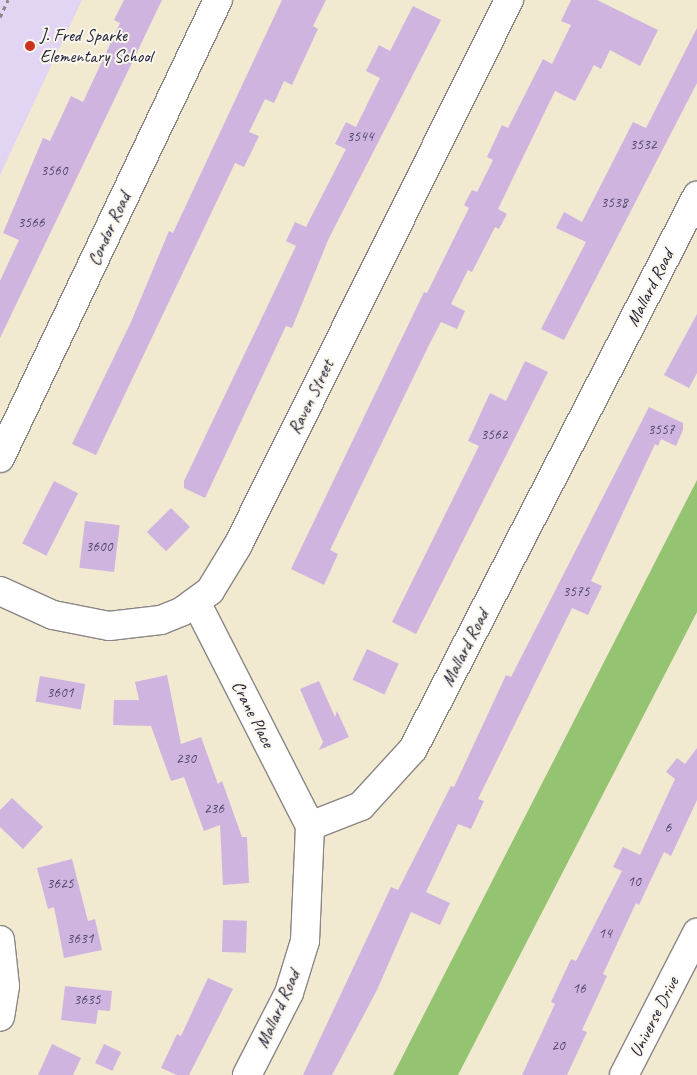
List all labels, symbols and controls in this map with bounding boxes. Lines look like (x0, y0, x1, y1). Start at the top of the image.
place label: J. Fred Sparke Elementary School (40, 25, 152, 68)
marker: J. Fred Sparke Elementary School (24, 40, 36, 52)
house number: 3544 (347, 128, 373, 146)
house number: 3532 (630, 136, 656, 154)
house number: 3560 (41, 162, 67, 180)
street label: Condor Road (83, 189, 135, 269)
house number: 3538 (601, 194, 627, 212)
house number: 3566 (18, 214, 44, 232)
street label: Mallard Road (622, 246, 678, 330)
street label: Raven Street (284, 356, 338, 438)
house number: 3557 (648, 421, 674, 439)
house number: 3562 (481, 426, 507, 444)
house number: 3600 (86, 538, 112, 556)
house number: 3575 (563, 583, 589, 601)
street label: Mallard Road (437, 606, 493, 690)
street label: Crane Place (227, 677, 279, 751)
house number: 3601 (47, 684, 73, 702)
house number: 230 (176, 750, 196, 768)
house number: 236 (204, 800, 224, 818)
house number: 6 (665, 819, 671, 837)
house number: 10 (627, 873, 641, 891)
house number: 3625 (47, 875, 73, 893)
house number: 14 (598, 925, 612, 943)
house number: 3631 (67, 930, 93, 948)
street label: Mallard Road (251, 967, 305, 1051)
street label: Universe Drive (625, 973, 683, 1061)
house number: 16 (572, 980, 586, 998)
house number: 3635 (74, 991, 100, 1009)
house number: 20 (551, 1037, 565, 1055)

